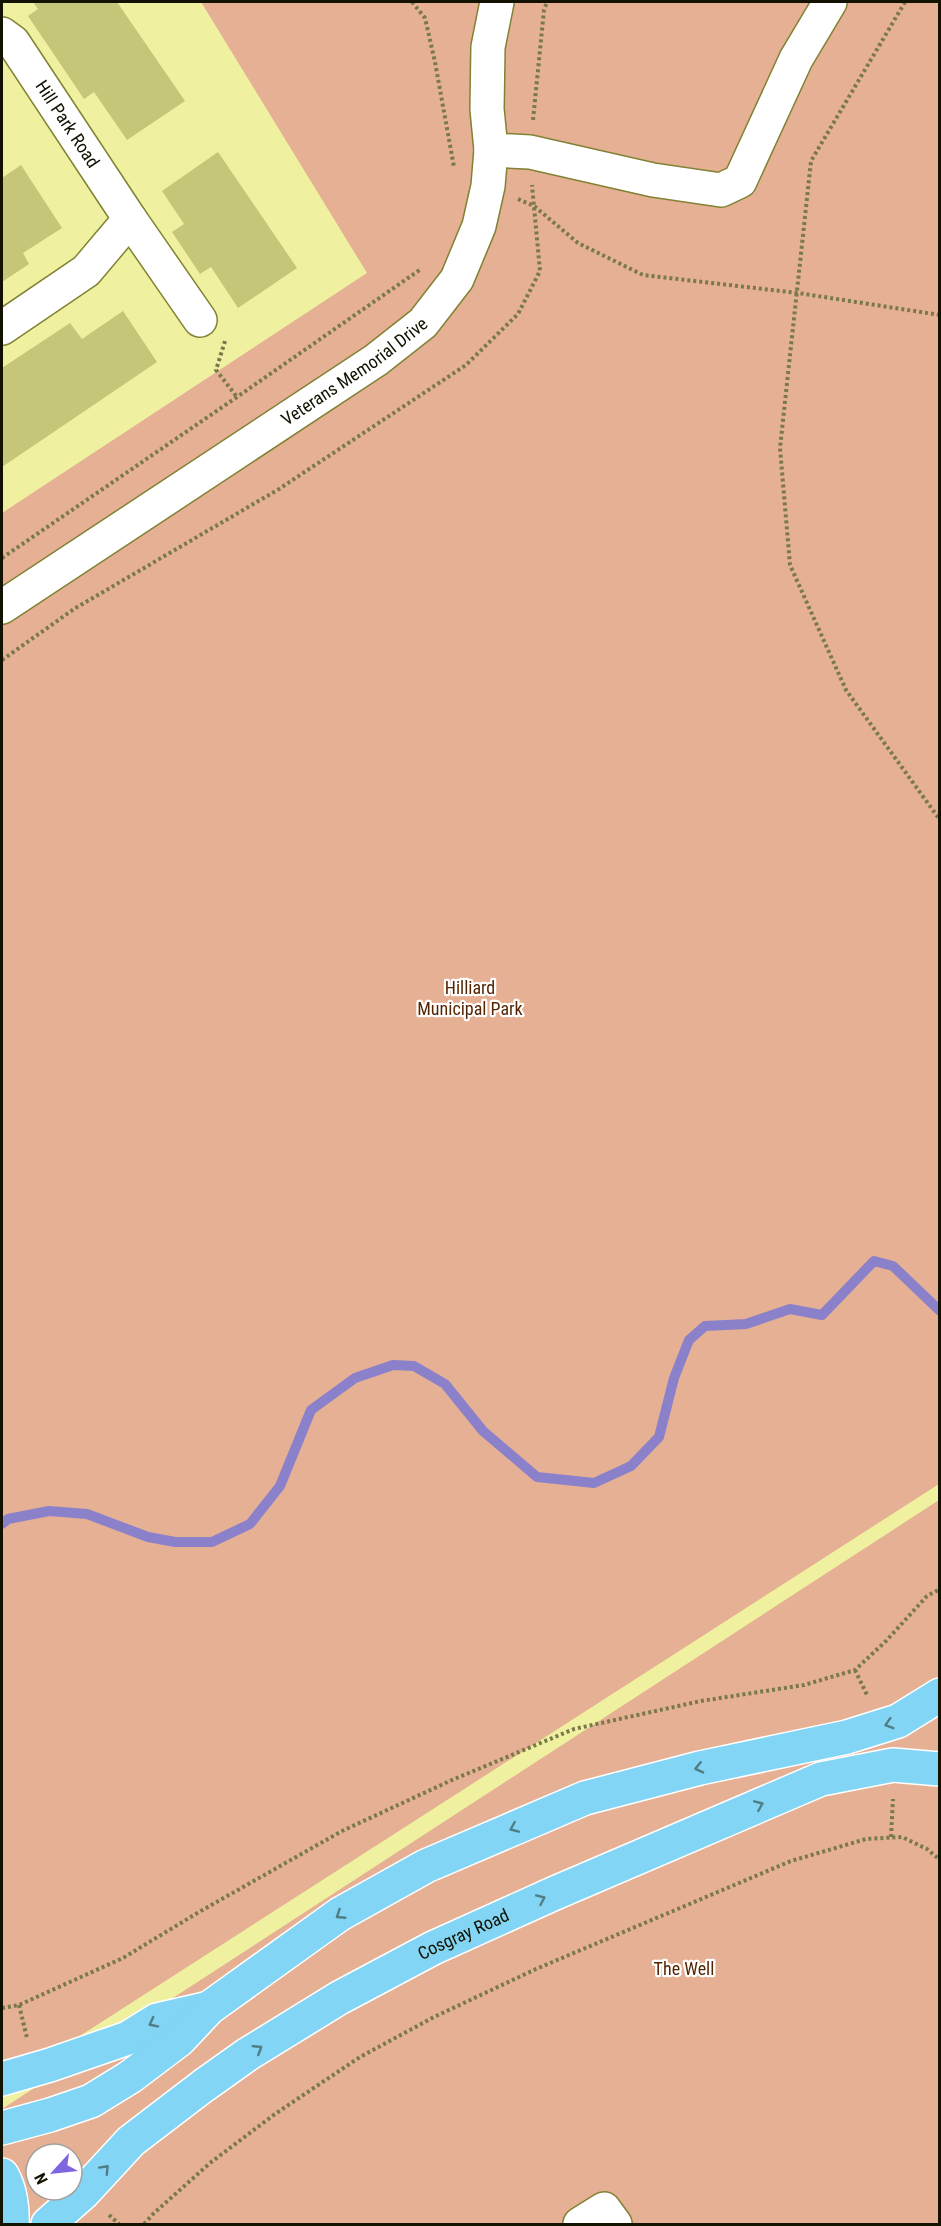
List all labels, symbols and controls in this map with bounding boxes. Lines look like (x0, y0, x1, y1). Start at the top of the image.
street label: Hill Park Road (31, 76, 104, 171)
street label: Veterans Memorial Drive (277, 313, 431, 430)
park label: Hilliard Municipal Park (417, 977, 523, 1019)
one-way arrow (884, 1717, 895, 1729)
one-way arrow (694, 1761, 704, 1774)
one-way arrow (752, 1801, 763, 1813)
one-way arrow (509, 1821, 520, 1833)
one-way arrow (534, 1894, 545, 1906)
street label: Cosgray Road (414, 1904, 512, 1964)
one-way arrow (336, 1908, 347, 1919)
park label: The Well (654, 1958, 714, 1979)
one-way arrow (149, 2016, 159, 2027)
one-way arrow (252, 2044, 262, 2056)
north arrow (24, 2142, 84, 2202)
one-way arrow (98, 2165, 109, 2176)
text: N (30, 2170, 52, 2187)

